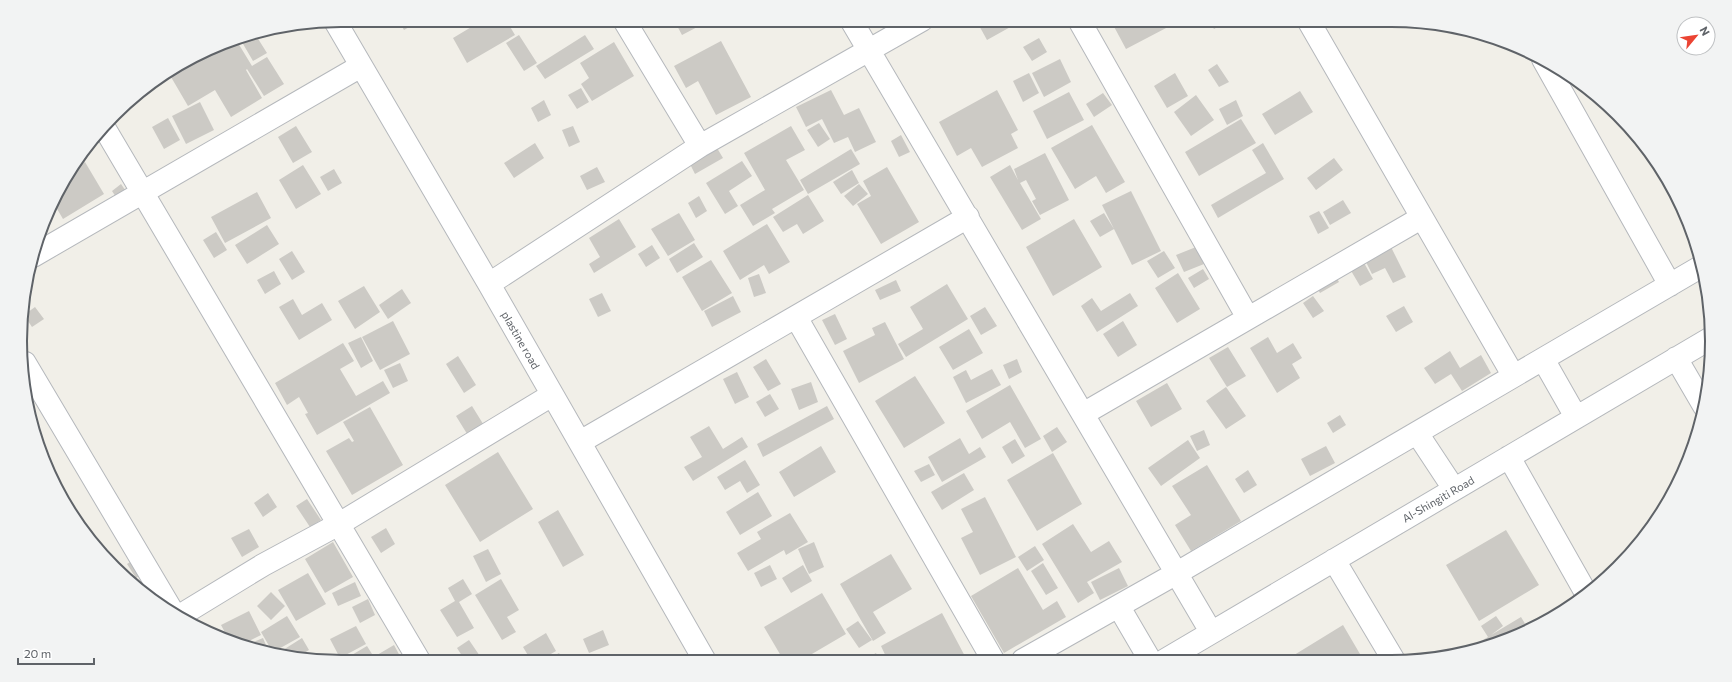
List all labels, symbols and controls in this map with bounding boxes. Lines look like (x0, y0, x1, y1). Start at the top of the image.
north arrow (1676, 16, 1716, 56)
text: N (1697, 24, 1713, 38)
street label: plastine road (499, 309, 543, 371)
street label: Al-Shingiti Road (1400, 473, 1476, 525)
scale bar (18, 640, 94, 666)
text: 20 m (24, 646, 51, 660)

